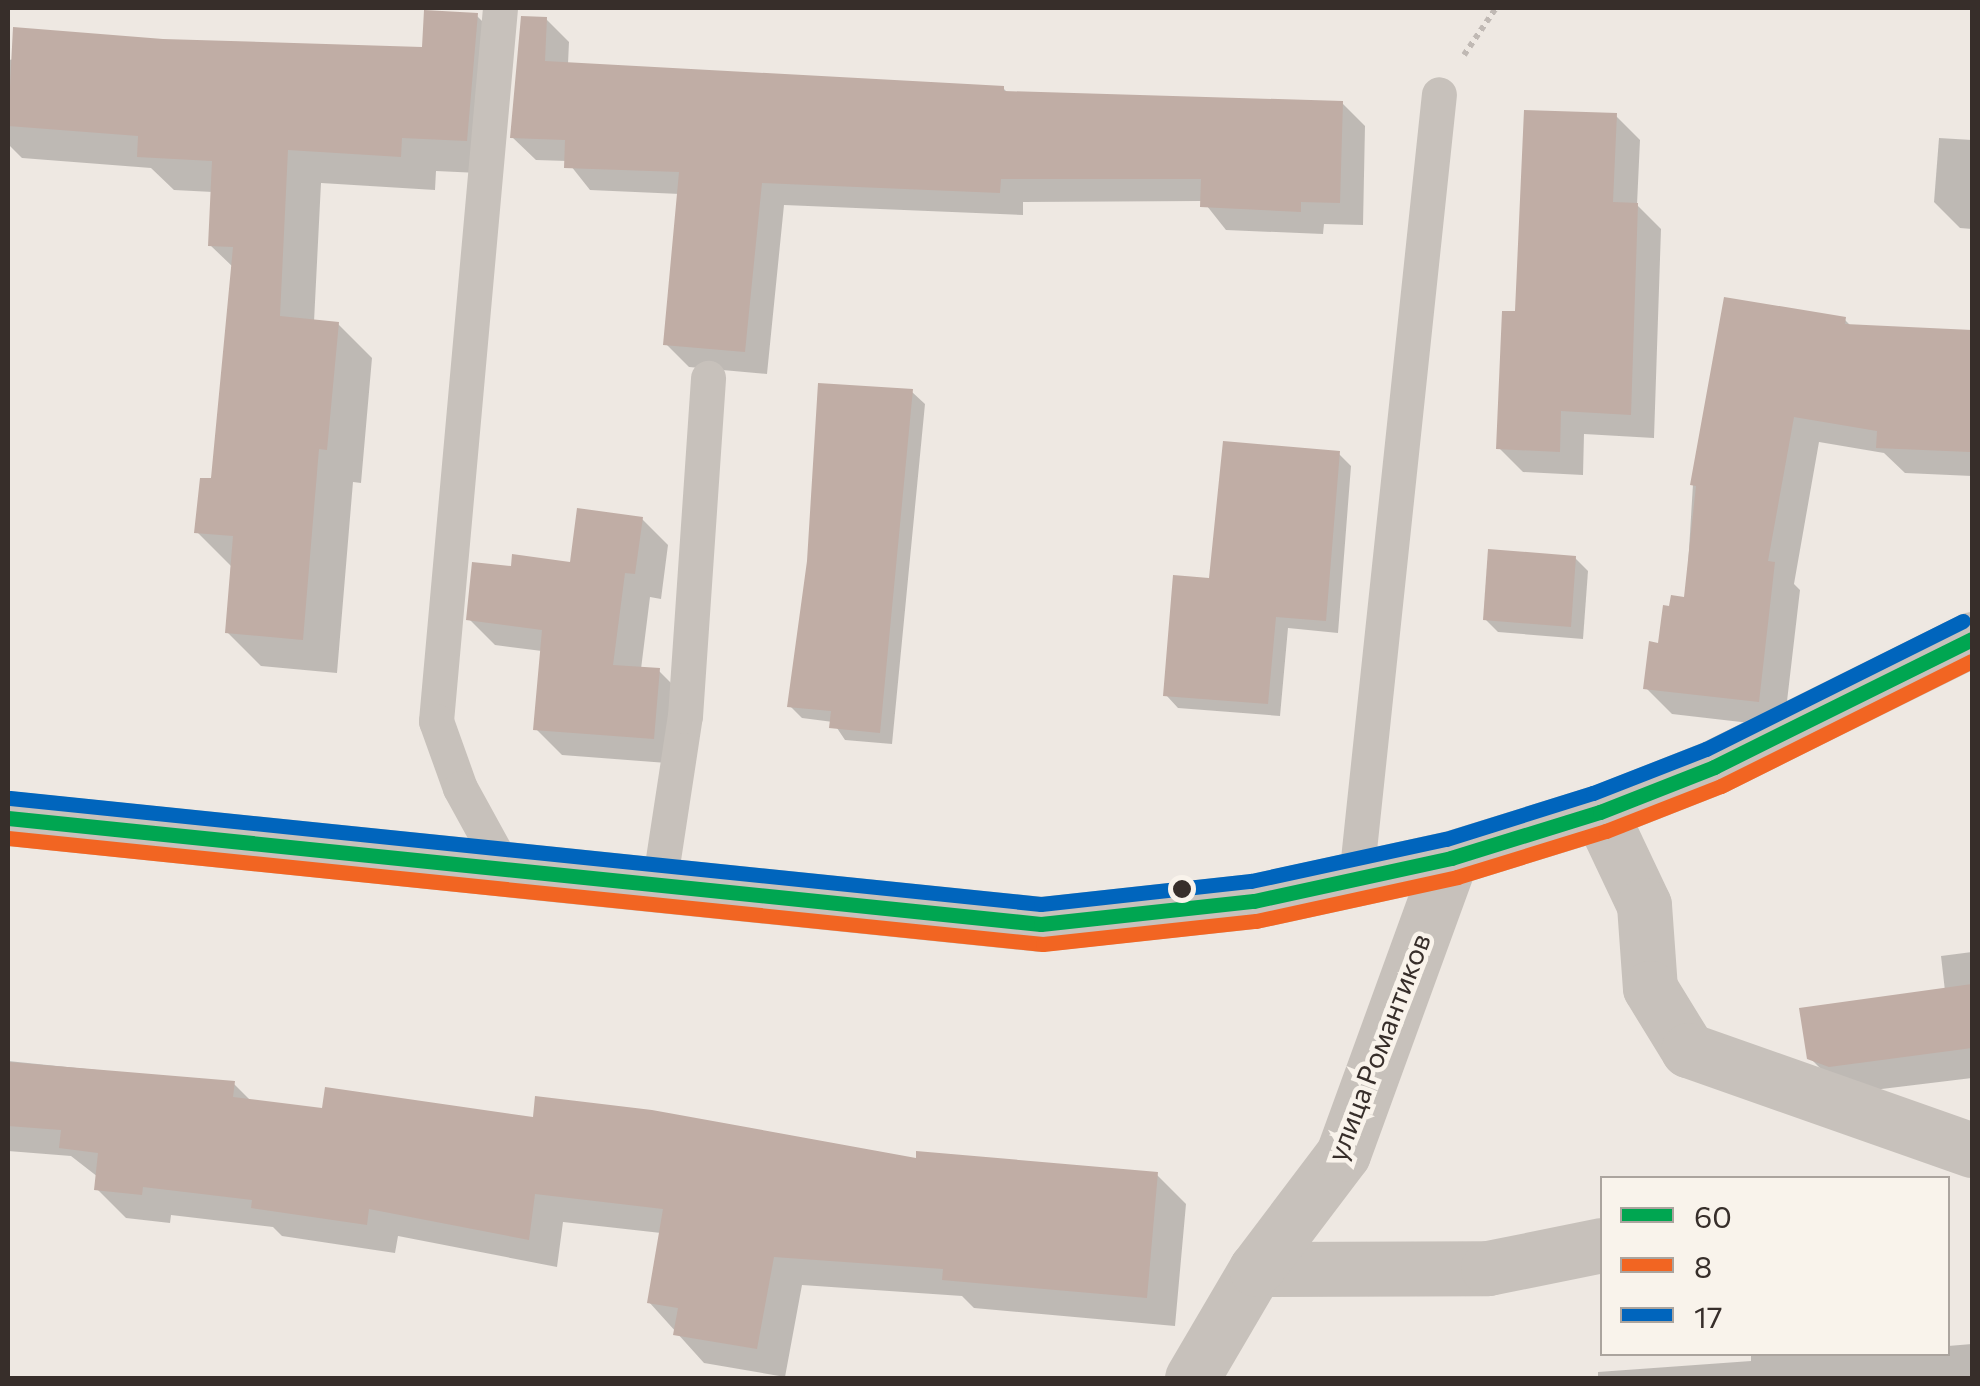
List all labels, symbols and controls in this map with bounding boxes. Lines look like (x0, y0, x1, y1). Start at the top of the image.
unlabelled marker (1172, 879, 1192, 899)
street label: улица Романтиков (1319, 928, 1437, 1166)
legend (1600, 1176, 1950, 1356)
text: 60 (1694, 1197, 1732, 1234)
text: 8 (1694, 1247, 1712, 1284)
text: 17 (1694, 1297, 1723, 1334)

